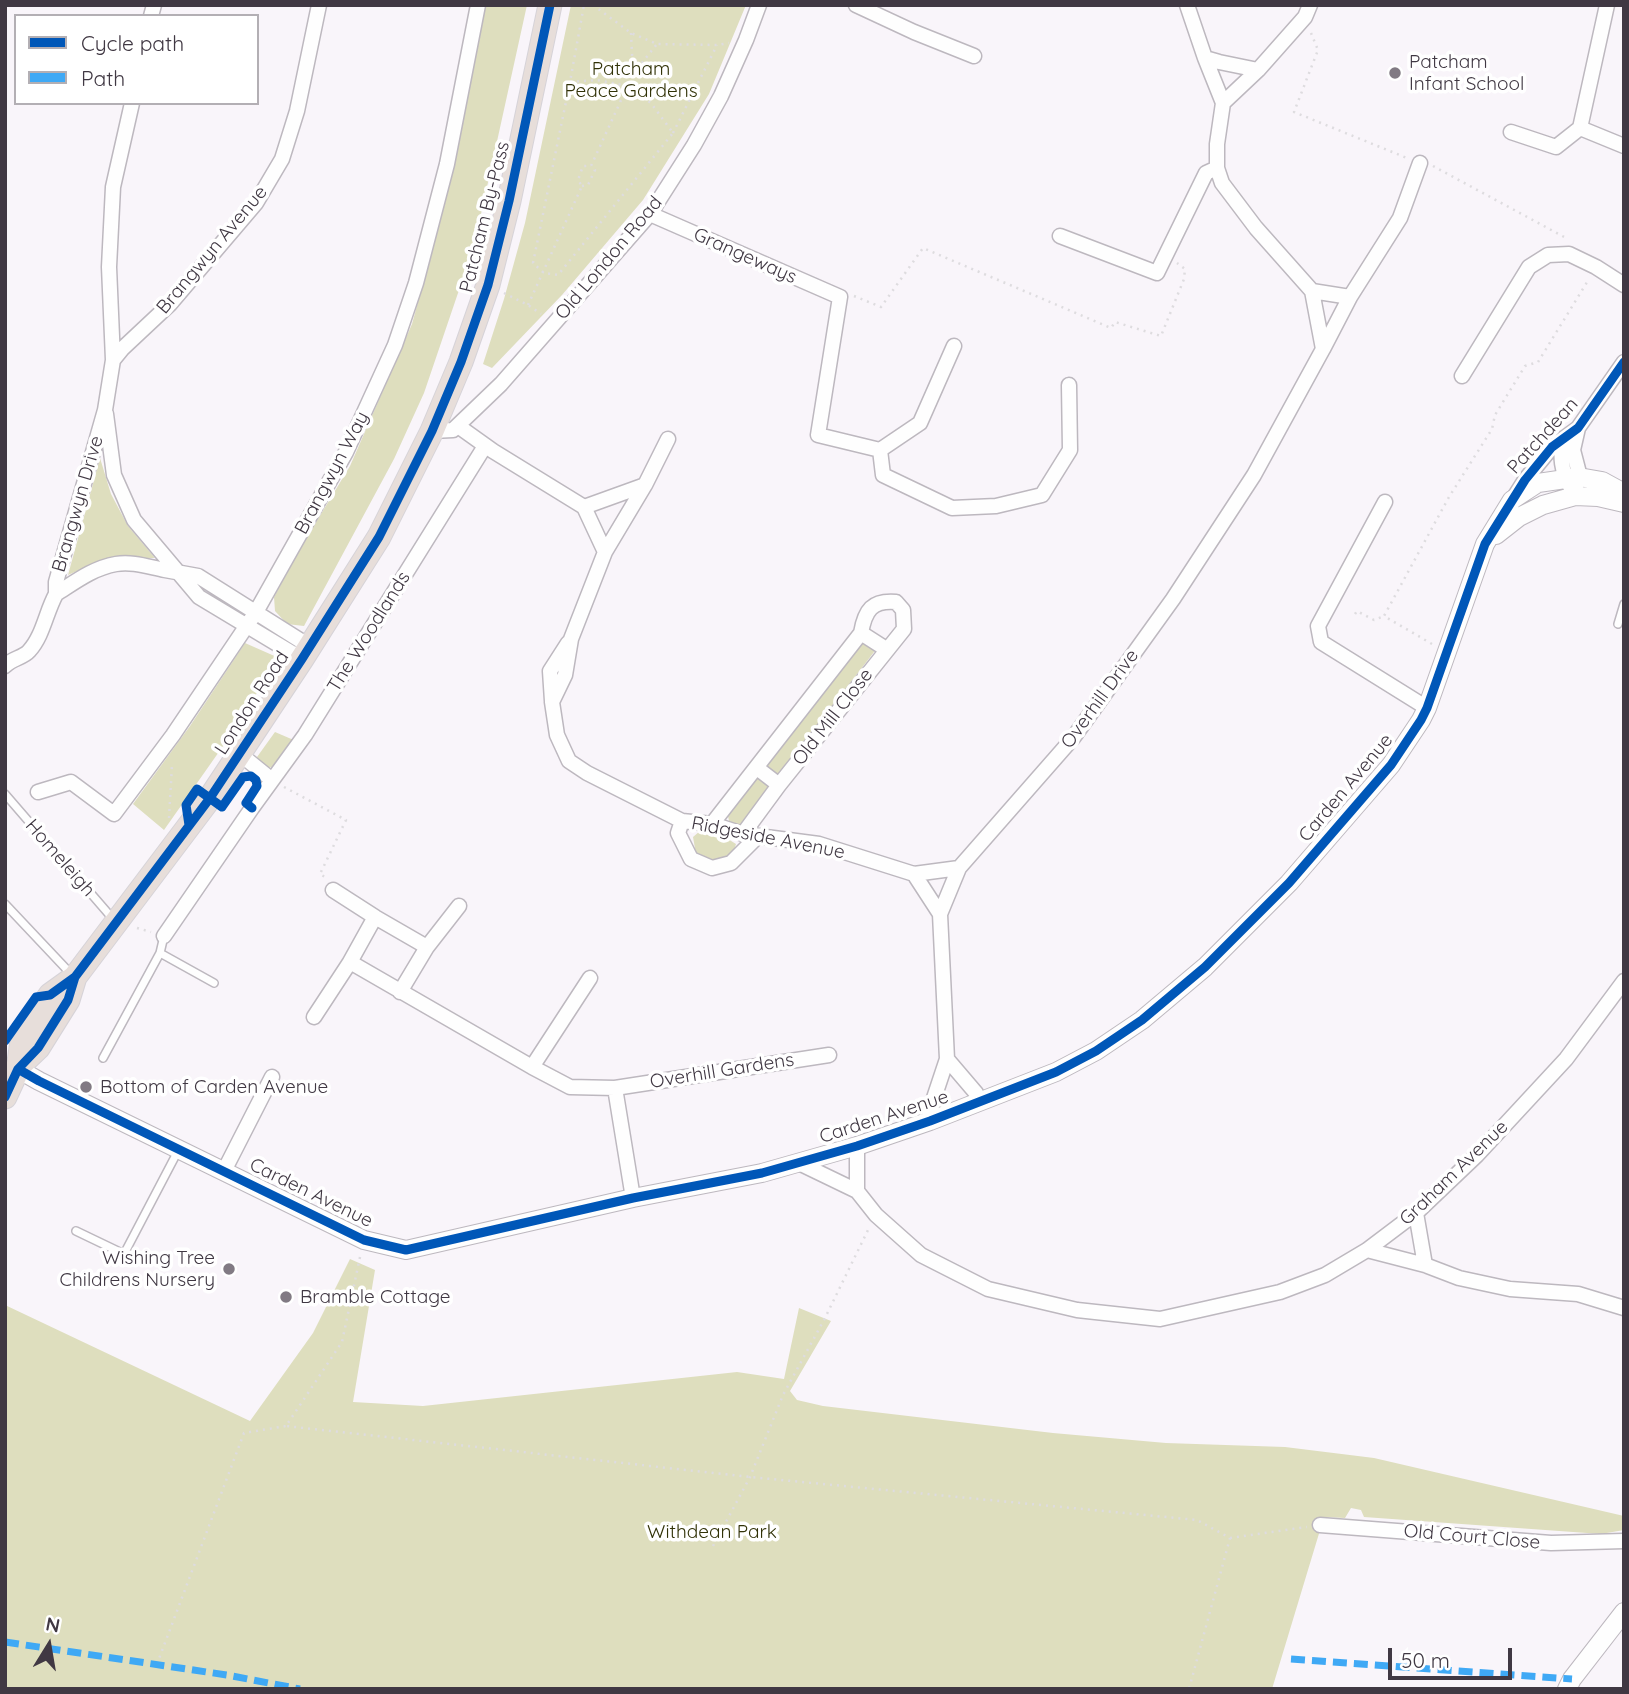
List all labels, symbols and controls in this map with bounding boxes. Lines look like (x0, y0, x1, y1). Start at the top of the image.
legend (14, 14, 259, 105)
text: Cycle path (81, 30, 184, 56)
place label: Patcham Infant School (1409, 51, 1524, 95)
park label: Patcham Peace Gardens (564, 58, 698, 102)
text: Path (81, 65, 125, 91)
marker: Patcham Infant School (1387, 65, 1403, 81)
street label: Patcham By-Pass (455, 139, 515, 295)
street label: Brangwyn Avenue (152, 181, 272, 319)
street label: Old London Road (551, 192, 667, 324)
street label: Grangeways (690, 223, 800, 289)
street label: Patchdean (1503, 393, 1583, 479)
street label: Brangwyn Way (290, 408, 374, 538)
street label: Brangwyn Drive (48, 433, 108, 575)
street label: The Woodlands (323, 567, 415, 697)
street label: Overhill Drive (1056, 645, 1144, 753)
street label: London Road (210, 647, 294, 759)
street label: Old Mill Close (788, 664, 878, 770)
street label: Carden Avenue (1294, 729, 1398, 847)
street label: Ridgeside Avenue (689, 812, 847, 864)
street label: Homeleigh (20, 815, 100, 901)
street label: Overhill Gardens (648, 1048, 796, 1094)
place label: Bottom of Carden Avenue (100, 1076, 328, 1098)
marker: Bottom of Carden Avenue (78, 1079, 94, 1095)
street label: Carden Avenue (817, 1085, 951, 1149)
street label: Graham Avenue (1395, 1116, 1513, 1230)
street label: Carden Avenue (246, 1153, 376, 1233)
place label: Wishing Tree Childrens Nursery (60, 1247, 215, 1291)
marker: Wishing Tree Childrens Nursery (221, 1261, 237, 1277)
place label: Bramble Cottage (300, 1286, 450, 1308)
marker: Bramble Cottage (278, 1289, 294, 1305)
street label: Old Court Close (1403, 1520, 1541, 1554)
park label: Withdean Park (647, 1521, 777, 1543)
north arrow (14, 1610, 84, 1680)
text: N (44, 1611, 62, 1637)
scale bar (1391, 1634, 1515, 1678)
text: 50 m (1401, 1647, 1450, 1673)

